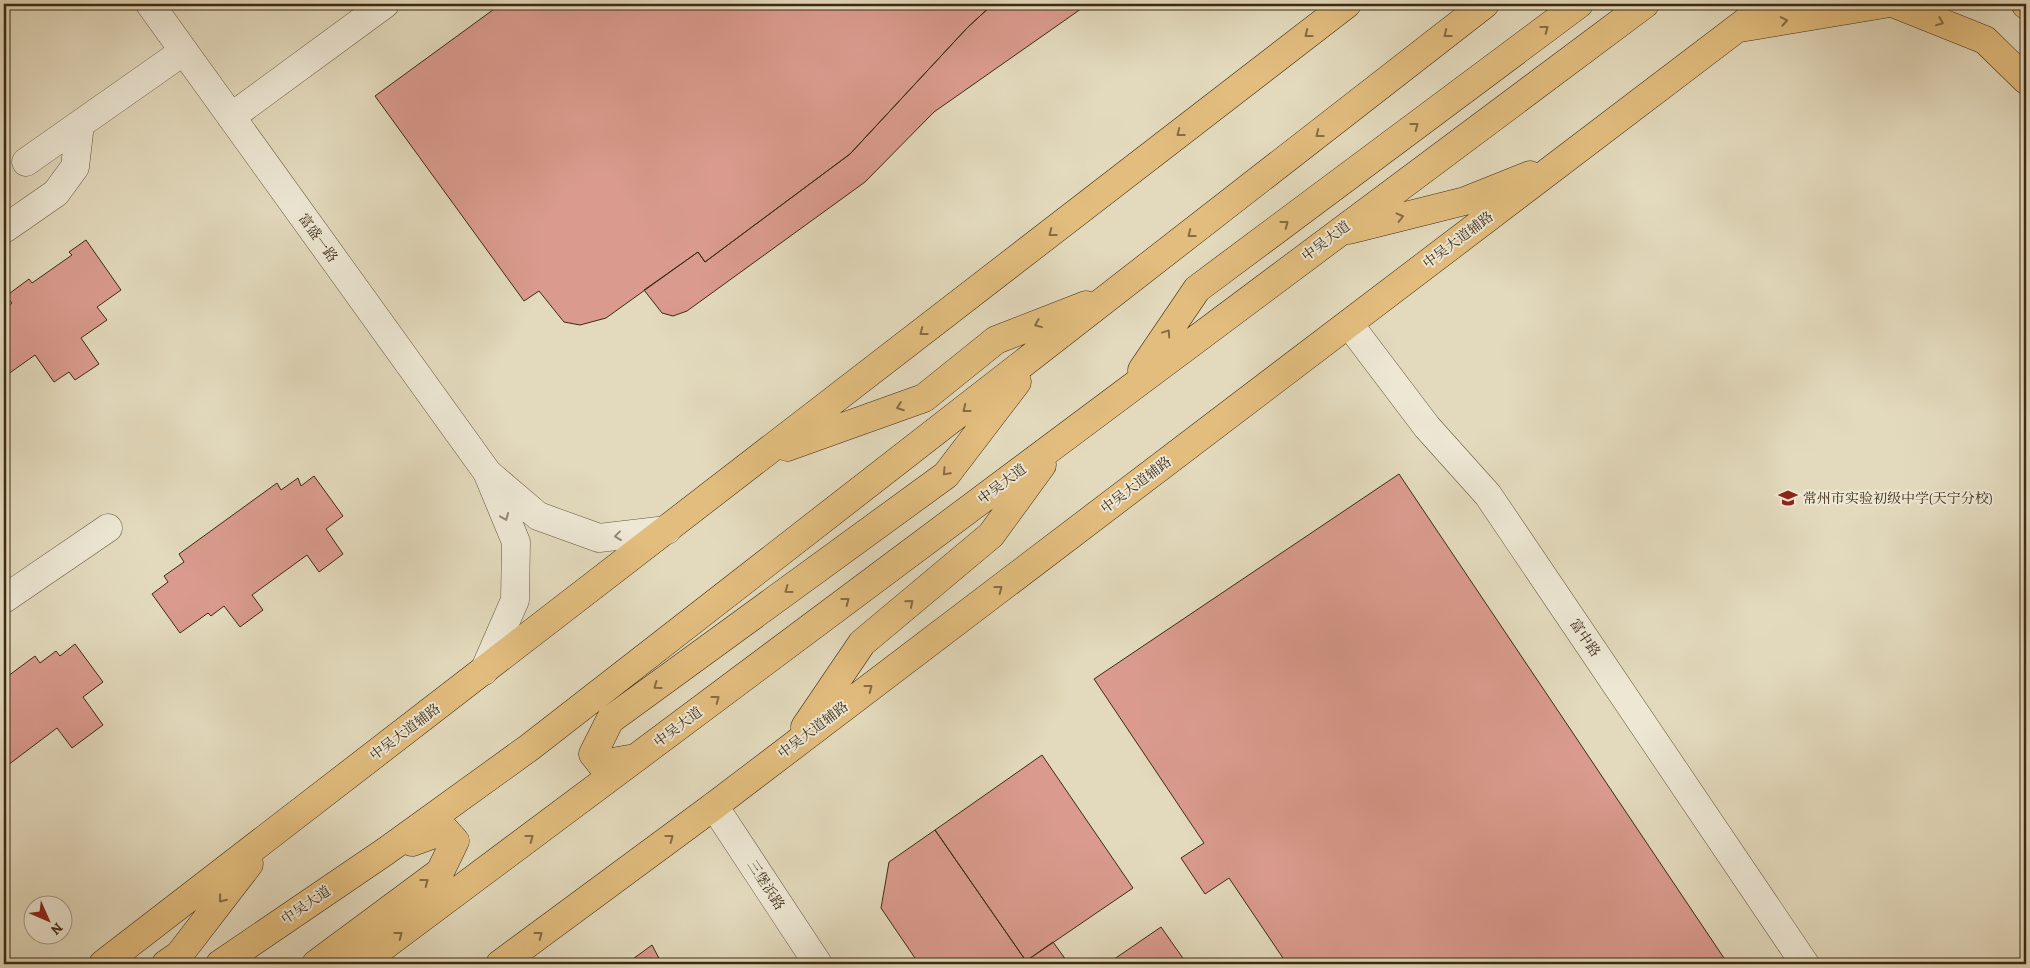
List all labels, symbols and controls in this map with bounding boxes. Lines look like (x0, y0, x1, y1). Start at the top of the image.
one-way arrow (1780, 16, 1788, 26)
one-way arrow (1935, 16, 1944, 26)
one-way arrow (1539, 26, 1549, 35)
one-way arrow (1305, 28, 1314, 37)
one-way arrow (1443, 28, 1452, 37)
one-way arrow (1409, 124, 1418, 132)
one-way arrow (1176, 127, 1186, 136)
one-way arrow (1315, 128, 1324, 137)
street label: 中吴大道辅路 (1419, 207, 1497, 273)
street label: 富盛一路 (294, 210, 342, 266)
one-way arrow (1395, 213, 1403, 223)
street label: 中吴大道 (1298, 217, 1354, 265)
one-way arrow (1279, 221, 1288, 229)
one-way arrow (1048, 227, 1057, 236)
one-way arrow (1188, 229, 1197, 237)
one-way arrow (1034, 317, 1043, 328)
one-way arrow (920, 327, 929, 335)
one-way arrow (1161, 329, 1171, 338)
one-way arrow (896, 401, 905, 411)
one-way arrow (962, 403, 972, 412)
street label: 中吴大道辅路 (1097, 452, 1175, 518)
street label: 中吴大道 (974, 460, 1030, 508)
one-way arrow (943, 467, 952, 476)
school or university icon: 常州市实验初级中学(天宁分校) (1777, 487, 1799, 509)
place label: 常州市实验初级中学(天宁分校) (1803, 489, 1993, 508)
one-way arrow (499, 512, 510, 521)
one-way arrow (614, 530, 622, 541)
one-way arrow (784, 584, 794, 593)
one-way arrow (993, 586, 1002, 595)
one-way arrow (840, 598, 850, 607)
one-way arrow (905, 599, 914, 608)
street label: 富中路 (1565, 615, 1605, 661)
one-way arrow (653, 680, 663, 689)
one-way arrow (863, 685, 872, 693)
one-way arrow (710, 696, 719, 704)
street label: 中吴大道辅路 (774, 697, 852, 763)
street label: 中吴大道辅路 (366, 699, 444, 765)
street label: 中吴大道 (650, 703, 706, 751)
one-way arrow (524, 835, 534, 844)
one-way arrow (664, 836, 673, 844)
street label: 三堡浜路 (743, 856, 789, 914)
one-way arrow (419, 880, 428, 888)
street label: 中吴大道 (277, 881, 335, 929)
one-way arrow (219, 893, 228, 903)
north arrow (22, 896, 72, 946)
text: N (47, 919, 67, 939)
one-way arrow (393, 932, 403, 941)
one-way arrow (533, 932, 543, 941)

